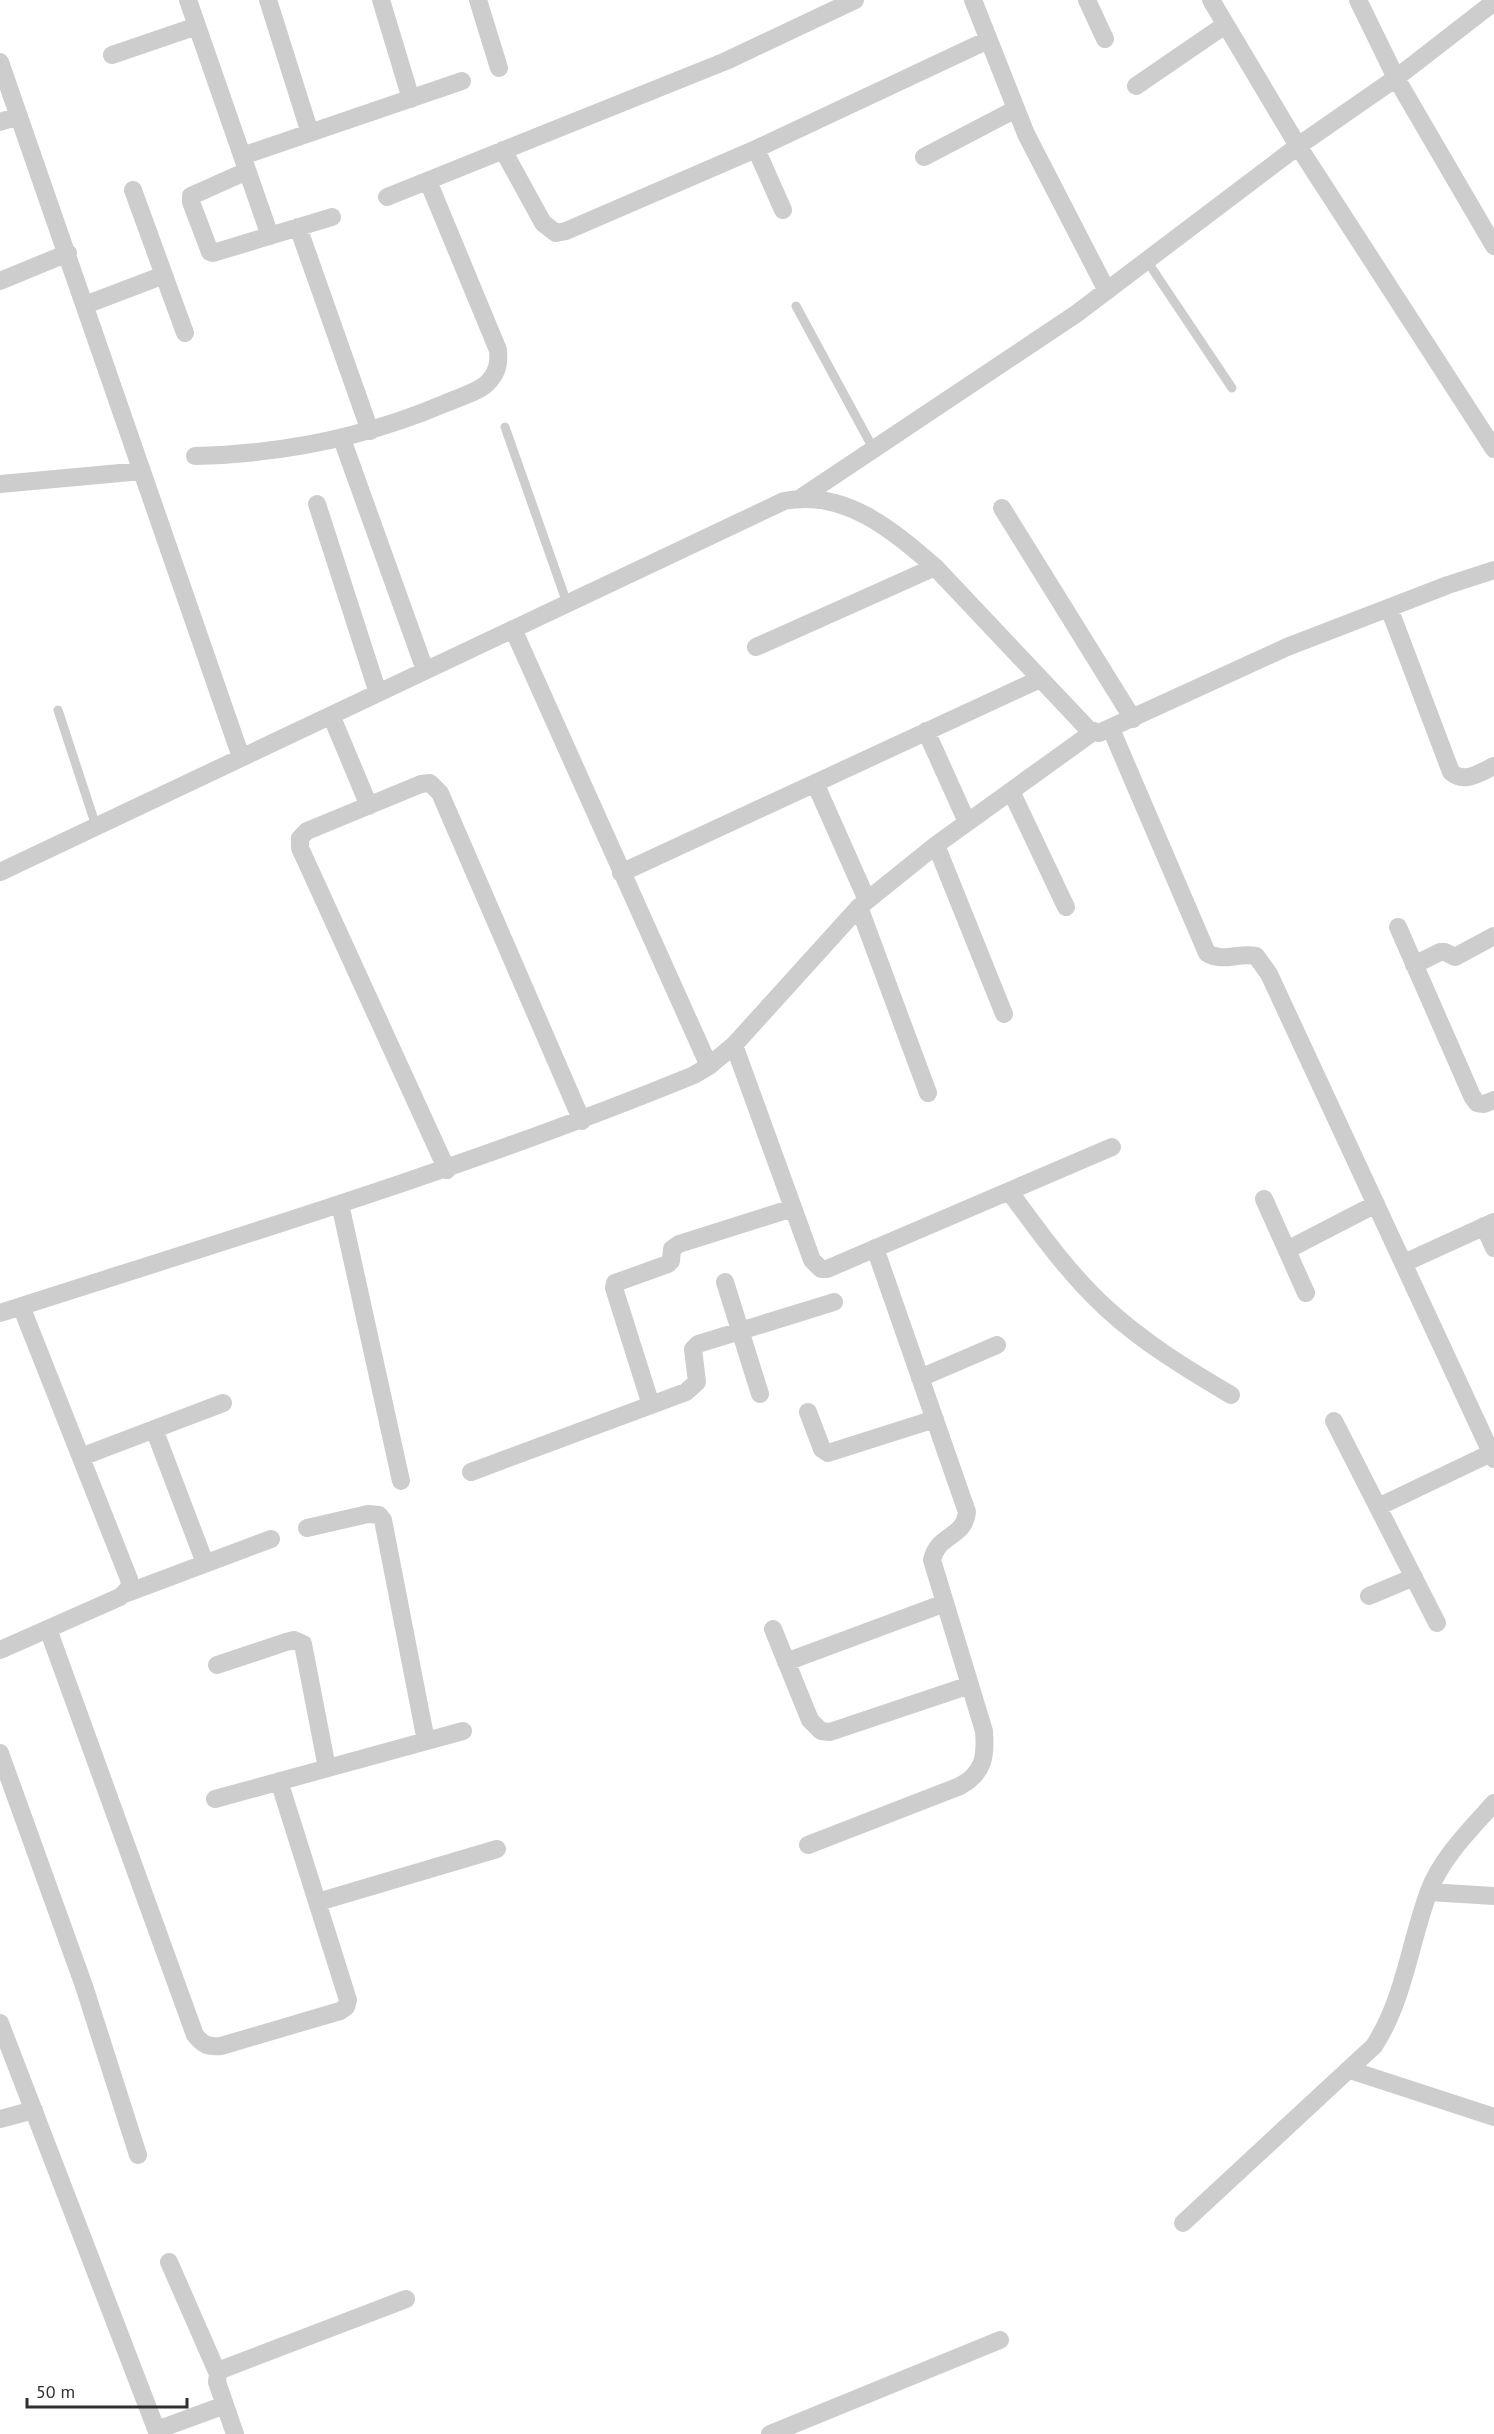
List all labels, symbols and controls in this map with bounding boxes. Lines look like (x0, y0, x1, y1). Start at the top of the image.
scale bar (27, 2371, 188, 2409)
text: 50 m (36, 2380, 75, 2403)

